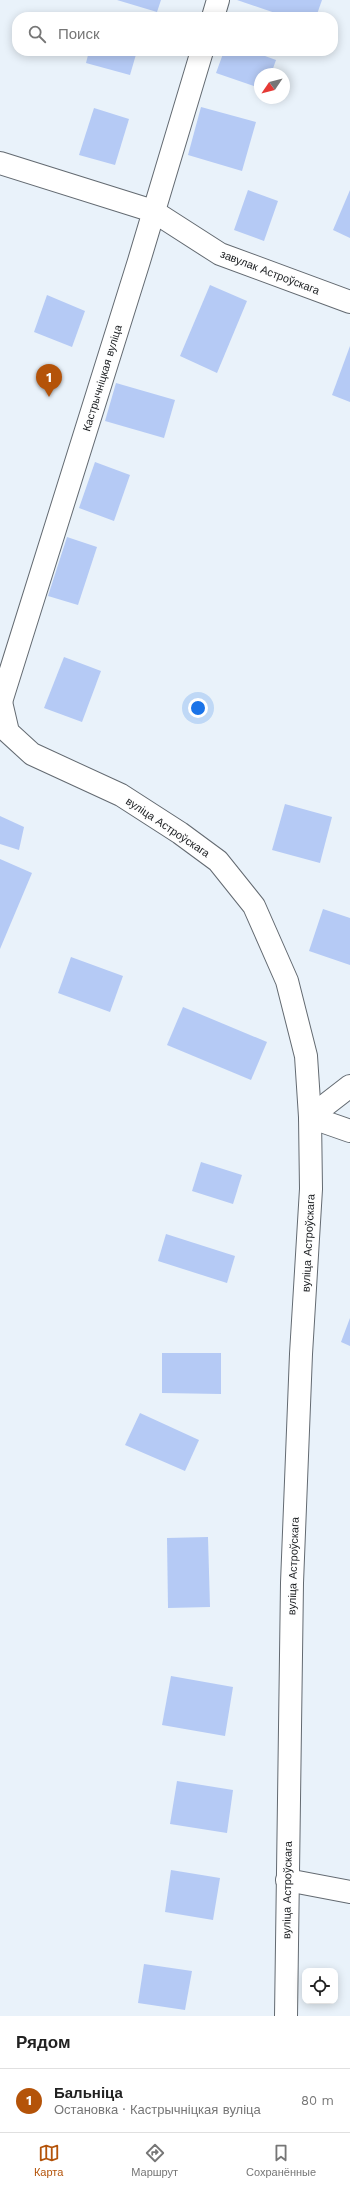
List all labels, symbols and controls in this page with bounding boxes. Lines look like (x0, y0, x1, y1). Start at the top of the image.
search box (12, 12, 338, 56)
icon: search (26, 23, 48, 45)
text: Поиск (58, 25, 100, 43)
north arrow (254, 68, 290, 104)
street label: завулак Астроўскага (218, 248, 322, 298)
street label: Кастрычніцкая вуліца (80, 322, 125, 433)
pin: 1 (36, 364, 62, 397)
your location (188, 698, 208, 718)
street label: вуліца Астроўскага (123, 795, 213, 861)
street label: вуліца Астроўскага (299, 1193, 318, 1292)
street label: вуліца Астроўскага (285, 1516, 302, 1615)
street label: вуліца Астроўскага (280, 1840, 295, 1939)
map controls (302, 1968, 338, 2004)
button: locate (302, 1968, 338, 2004)
text: Рядом (16, 2032, 71, 2052)
text: Бальніца (54, 2084, 123, 2102)
text: 1 (26, 2093, 32, 2108)
text: 80 m (301, 2093, 334, 2108)
text: Остановка · Кастрычніцкая вуліца (54, 2102, 261, 2117)
tab: Карта (34, 2142, 63, 2179)
tab: Маршрут (131, 2142, 178, 2179)
tab: Сохранённые (246, 2142, 316, 2179)

